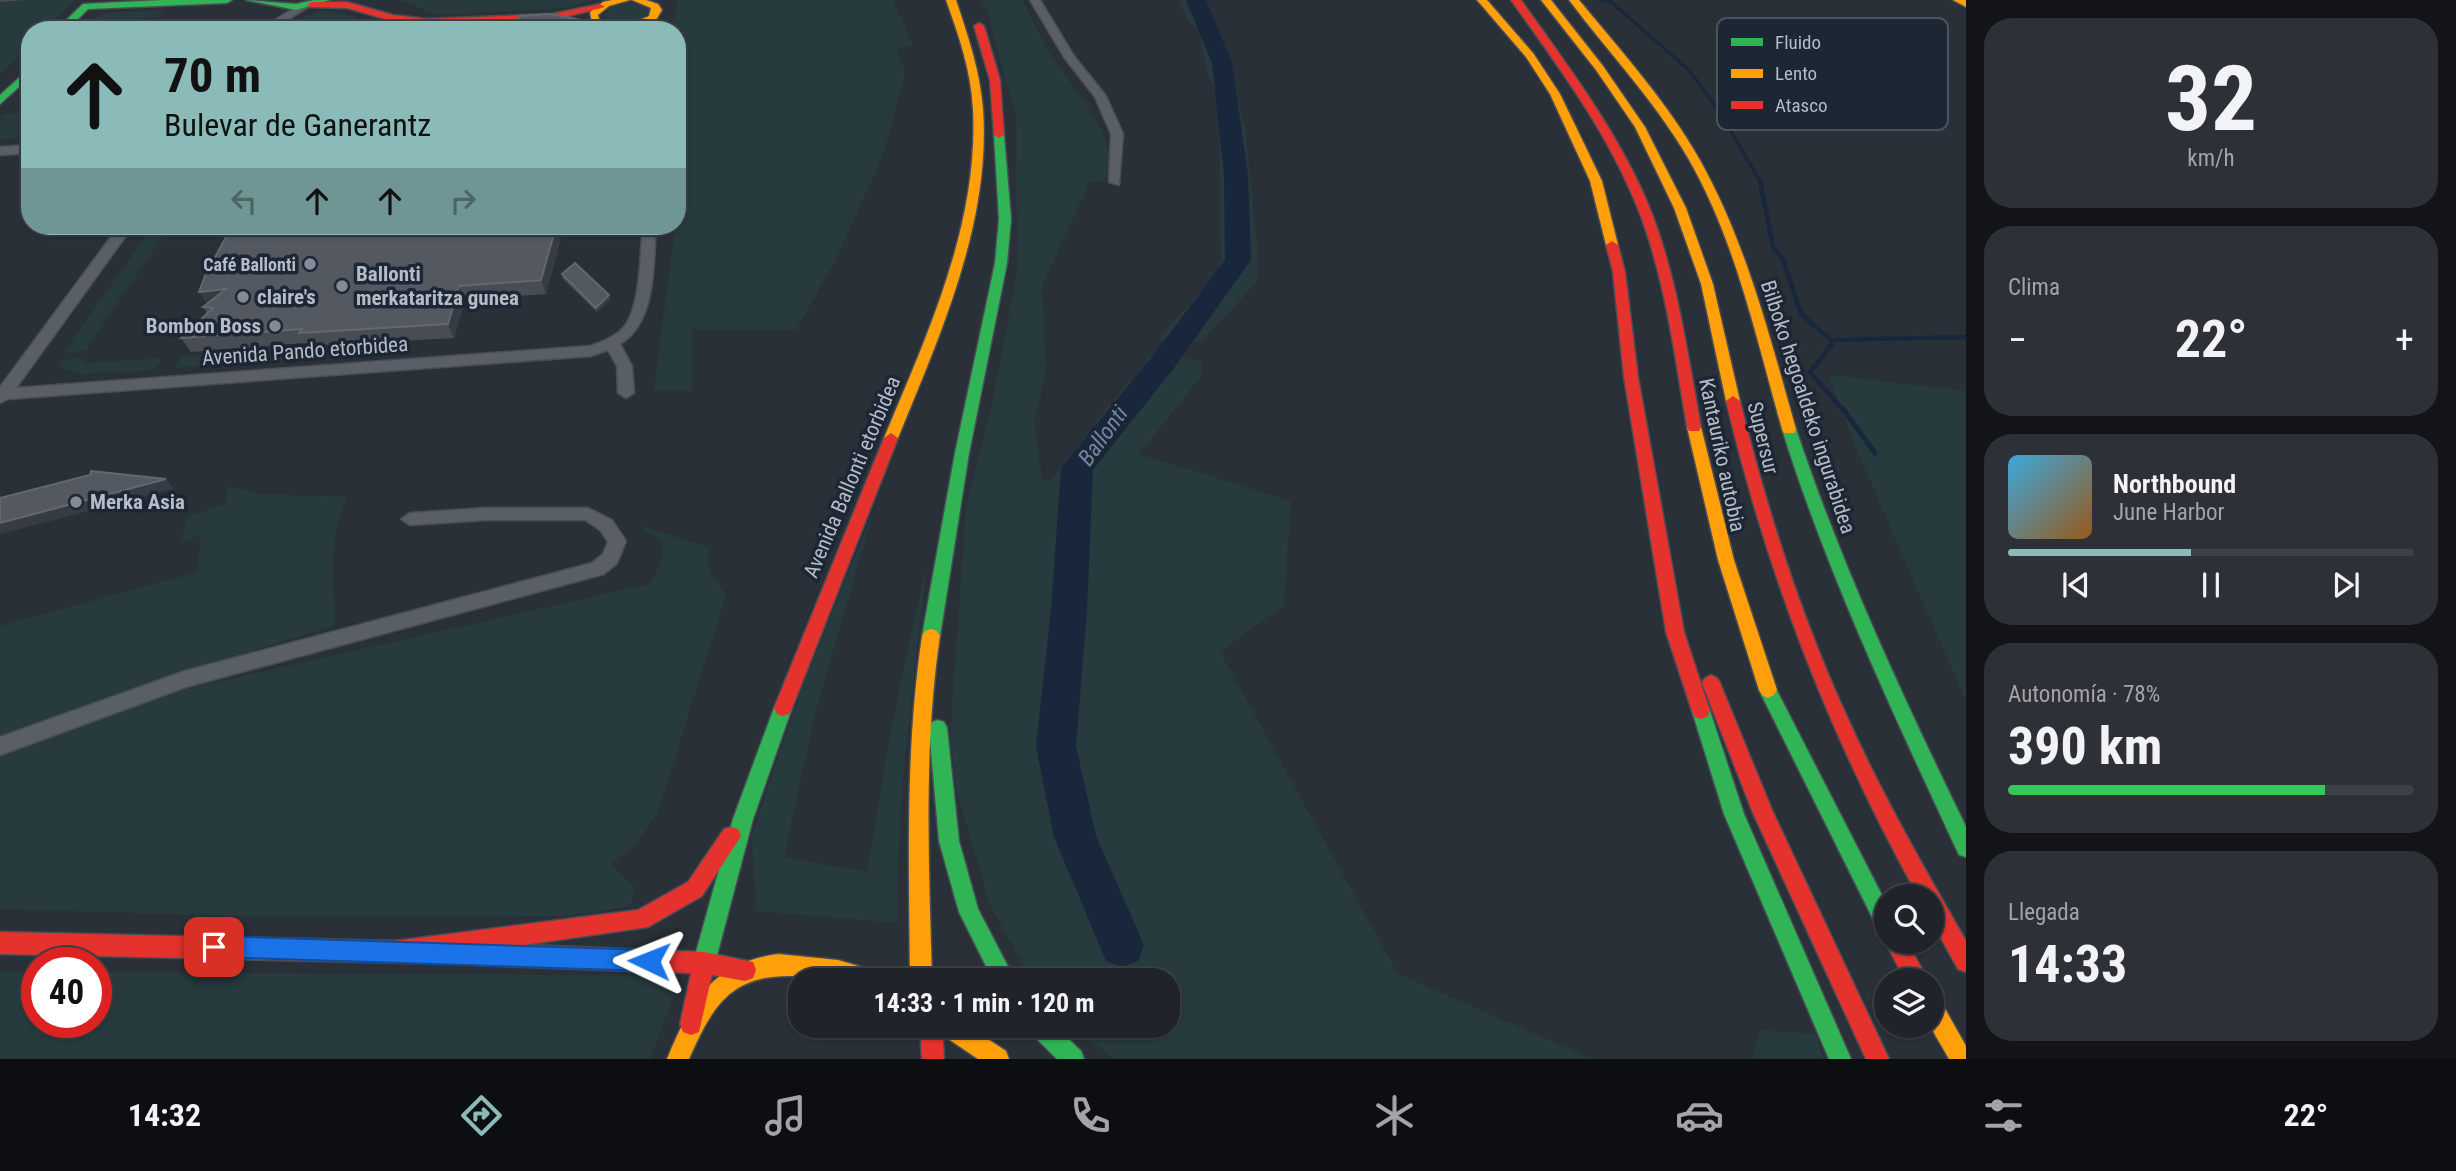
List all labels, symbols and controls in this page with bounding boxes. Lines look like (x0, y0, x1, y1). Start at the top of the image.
legend (1717, 18, 1948, 130)
text: Fluido (1775, 31, 1821, 54)
text: 32 (2165, 46, 2257, 152)
text: 70 m (164, 47, 261, 104)
icon: ahead (49, 49, 140, 140)
text: Lento (1775, 62, 1817, 85)
text: Atasco (1775, 94, 1828, 117)
text: Bulevar de Ganerantz (164, 106, 431, 144)
text: km/h (2187, 145, 2235, 172)
icon: left (225, 182, 263, 220)
icon: ahead (298, 182, 336, 220)
icon: ahead (371, 182, 409, 220)
icon: right (444, 182, 482, 220)
place label: Café Ballonti (203, 254, 296, 275)
marker: Café Ballonti (302, 256, 318, 272)
place label: Ballonti merkataritza gunea (356, 262, 519, 310)
text: Clima (2008, 274, 2060, 301)
street label: Bilboko hegoaldeko ingurabidea (1756, 277, 1860, 537)
marker: Ballonti merkataritza gunea (334, 278, 350, 294)
place label: claire's (257, 285, 316, 309)
marker: claire's (235, 289, 251, 305)
text: 22° (2175, 309, 2247, 370)
place label: Bombon Boss (146, 314, 261, 338)
marker: Bombon Boss (267, 318, 283, 334)
text: − (2008, 318, 2027, 362)
text: + (2395, 318, 2414, 362)
street label: Avenida Pando etorbidea (201, 332, 409, 370)
street label: Avenida Ballonti etorbidea (799, 373, 905, 581)
street label: Kantauriko autobia (1694, 376, 1750, 534)
street label: Supersur (1742, 399, 1784, 477)
water label: Ballonti (1072, 400, 1134, 471)
text: Northbound (2113, 469, 2236, 499)
place label: Merka Asia (90, 490, 185, 514)
marker: Merka Asia (68, 494, 84, 510)
text: June Harbor (2113, 499, 2225, 526)
icon: previous (2057, 566, 2095, 604)
icon: pause (2192, 566, 2230, 604)
icon: next (2327, 566, 2365, 604)
text: Autonomía · 78% (2008, 681, 2160, 708)
text: 390 km (2008, 716, 2162, 777)
map controls (1874, 884, 1944, 1038)
button: search (1874, 884, 1944, 954)
text: Llegada (2008, 899, 2080, 926)
pin (184, 917, 244, 977)
position arrow (612, 924, 686, 998)
icon: arrive (195, 928, 233, 966)
text: 14:33 (2008, 934, 2127, 995)
speed limit sign: 40 (21, 947, 112, 1038)
button: layers (1874, 968, 1944, 1038)
text: 14:33 · 1 min · 120 m (874, 988, 1094, 1018)
icon: directions (457, 1091, 506, 1140)
icon: music (761, 1091, 810, 1140)
icon: phone (1066, 1091, 1115, 1140)
icon: climate (1370, 1091, 1419, 1140)
icon: car (1675, 1091, 1724, 1140)
icon: filters (1979, 1091, 2028, 1140)
text: 14:32 (128, 1096, 201, 1134)
text: 22° (2283, 1096, 2328, 1134)

